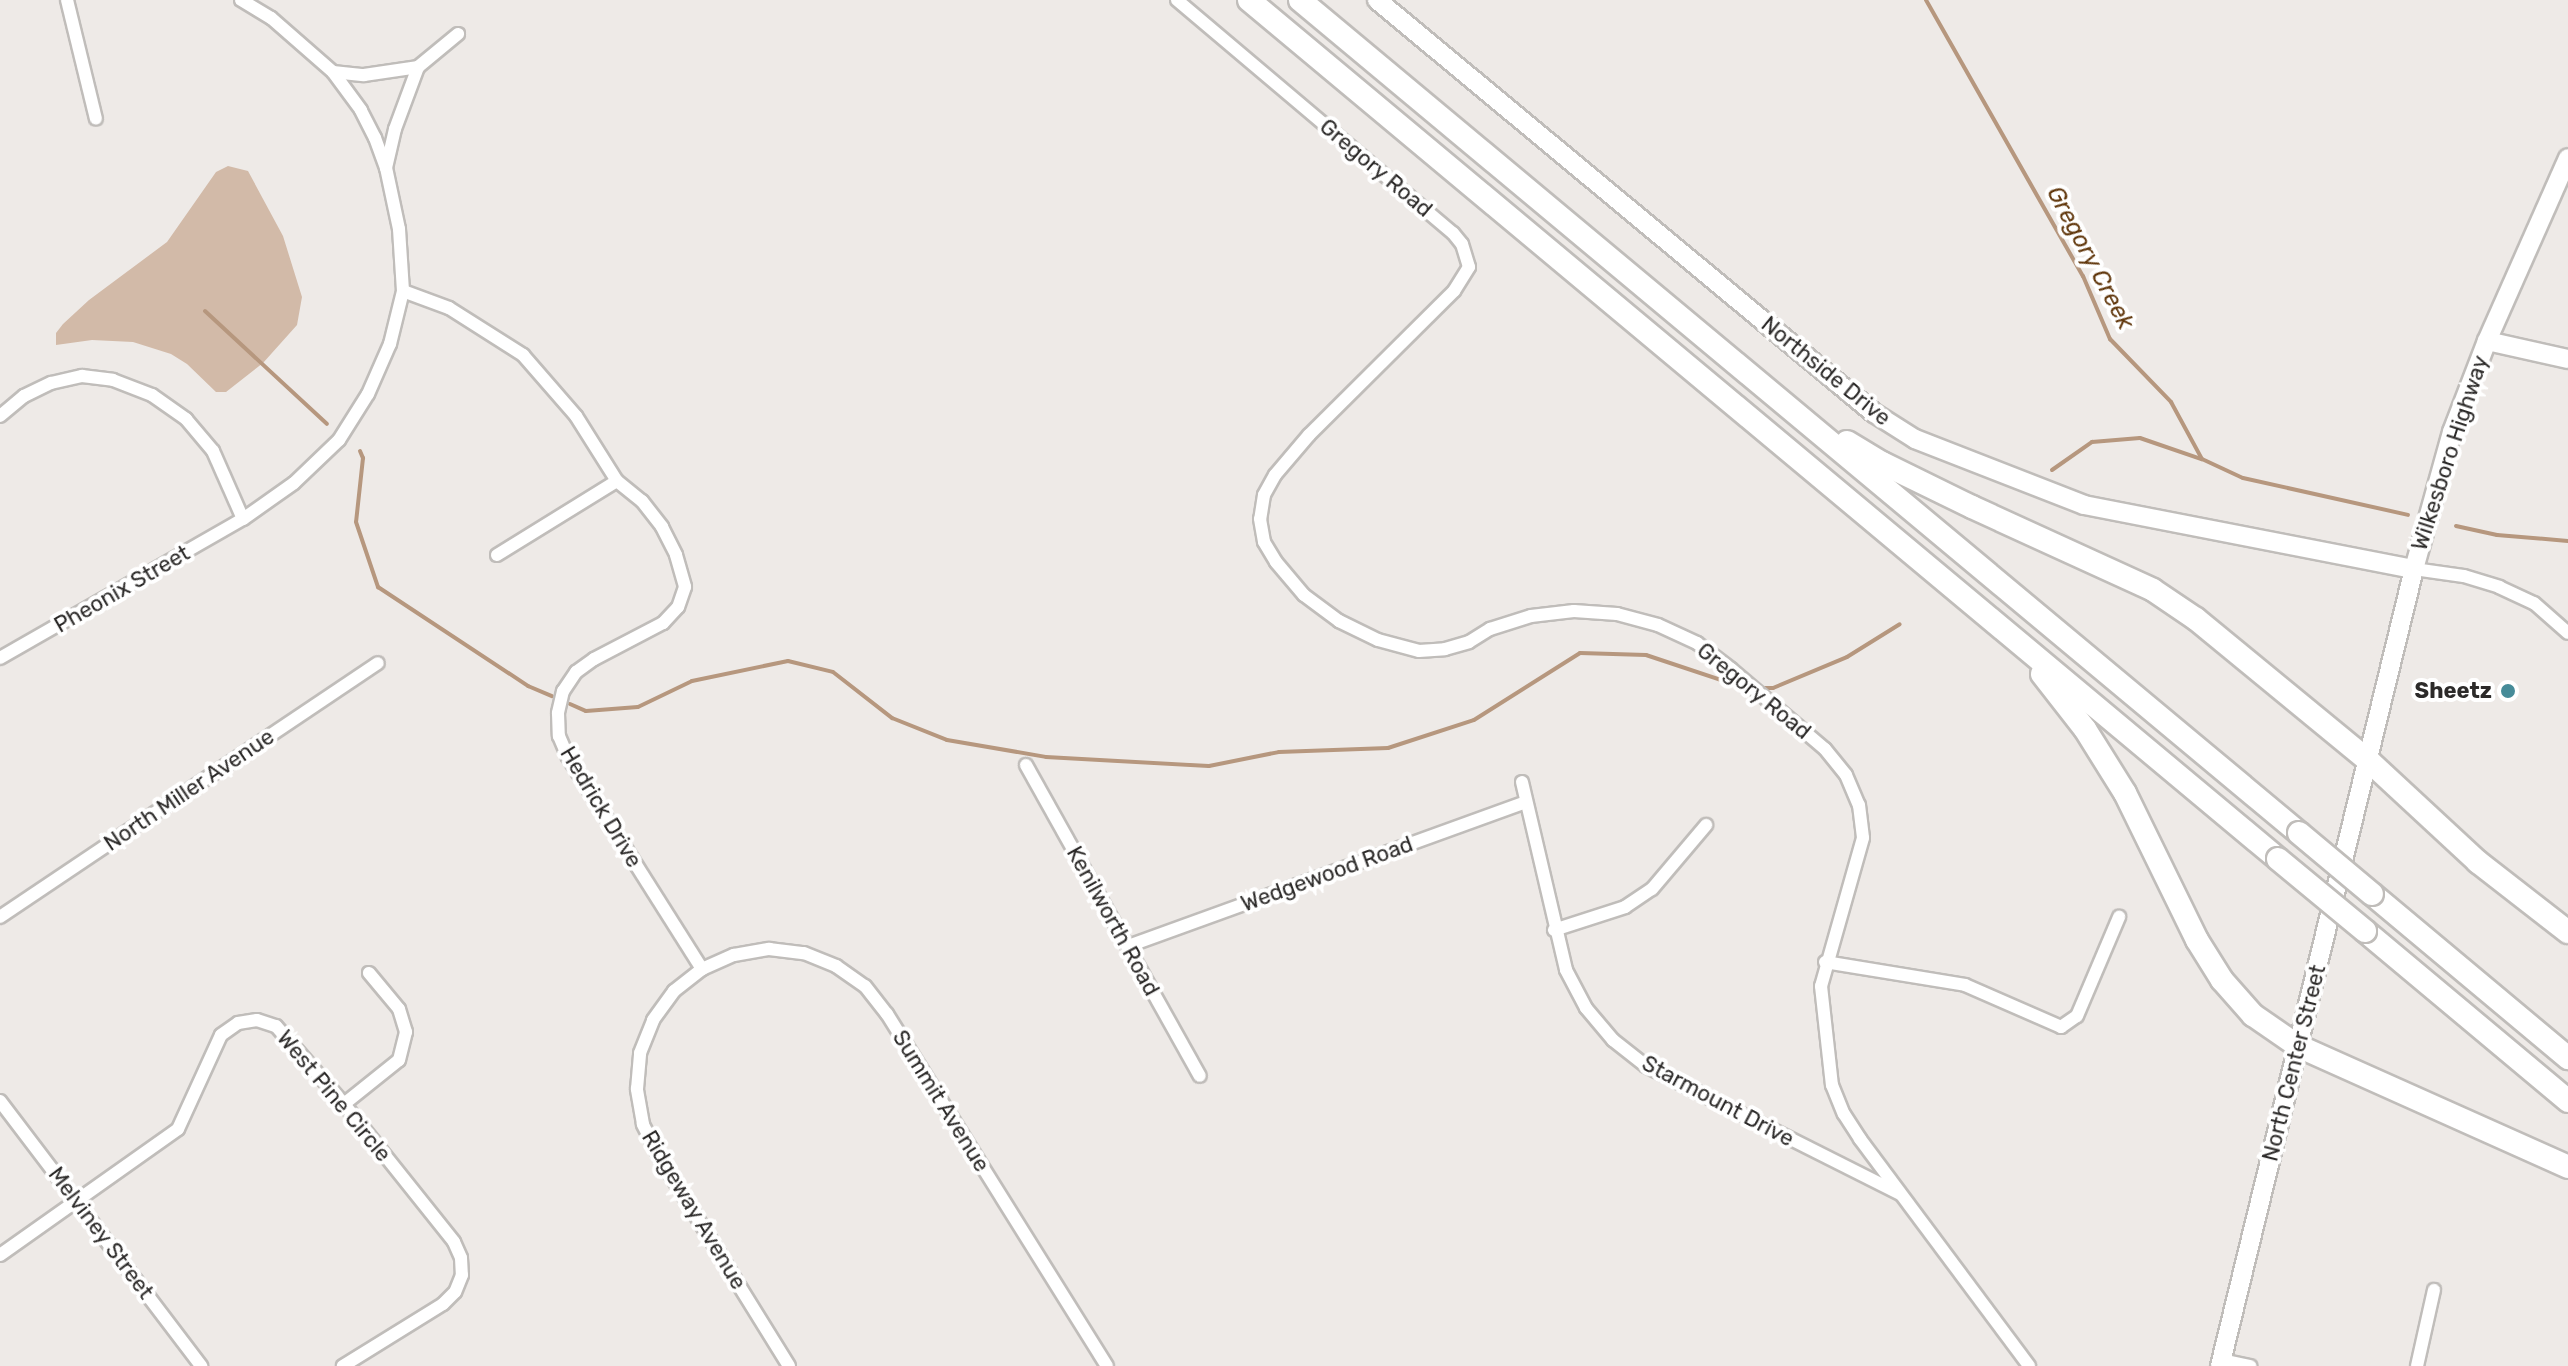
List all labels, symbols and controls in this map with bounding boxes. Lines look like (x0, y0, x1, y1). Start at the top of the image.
street label: Gregory Road (1314, 113, 1438, 223)
water label: Gregory Creek (2040, 181, 2140, 335)
street label: Northside Drive (1756, 311, 1896, 431)
street label: Wilkesboro Highway (2406, 352, 2494, 554)
street label: Pheonix Street (50, 540, 194, 638)
street label: Gregory Road (1692, 637, 1816, 745)
place label: Sheetz (2415, 678, 2492, 704)
marker: Sheetz (2499, 682, 2517, 700)
street label: North Miller Avenue (99, 723, 279, 857)
street label: Hedrick Drive (555, 742, 647, 872)
street label: Wedgewood Road (1237, 831, 1417, 917)
street label: Kenilworth Road (1061, 842, 1165, 1000)
street label: North Center Street (2257, 962, 2331, 1164)
street label: West Pine Circle (271, 1025, 397, 1167)
street label: Summit Avenue (887, 1025, 995, 1177)
street label: Starmount Drive (1637, 1050, 1799, 1152)
street label: Ridgeway Avenue (636, 1125, 752, 1295)
street label: Melviney Street (43, 1162, 159, 1304)

